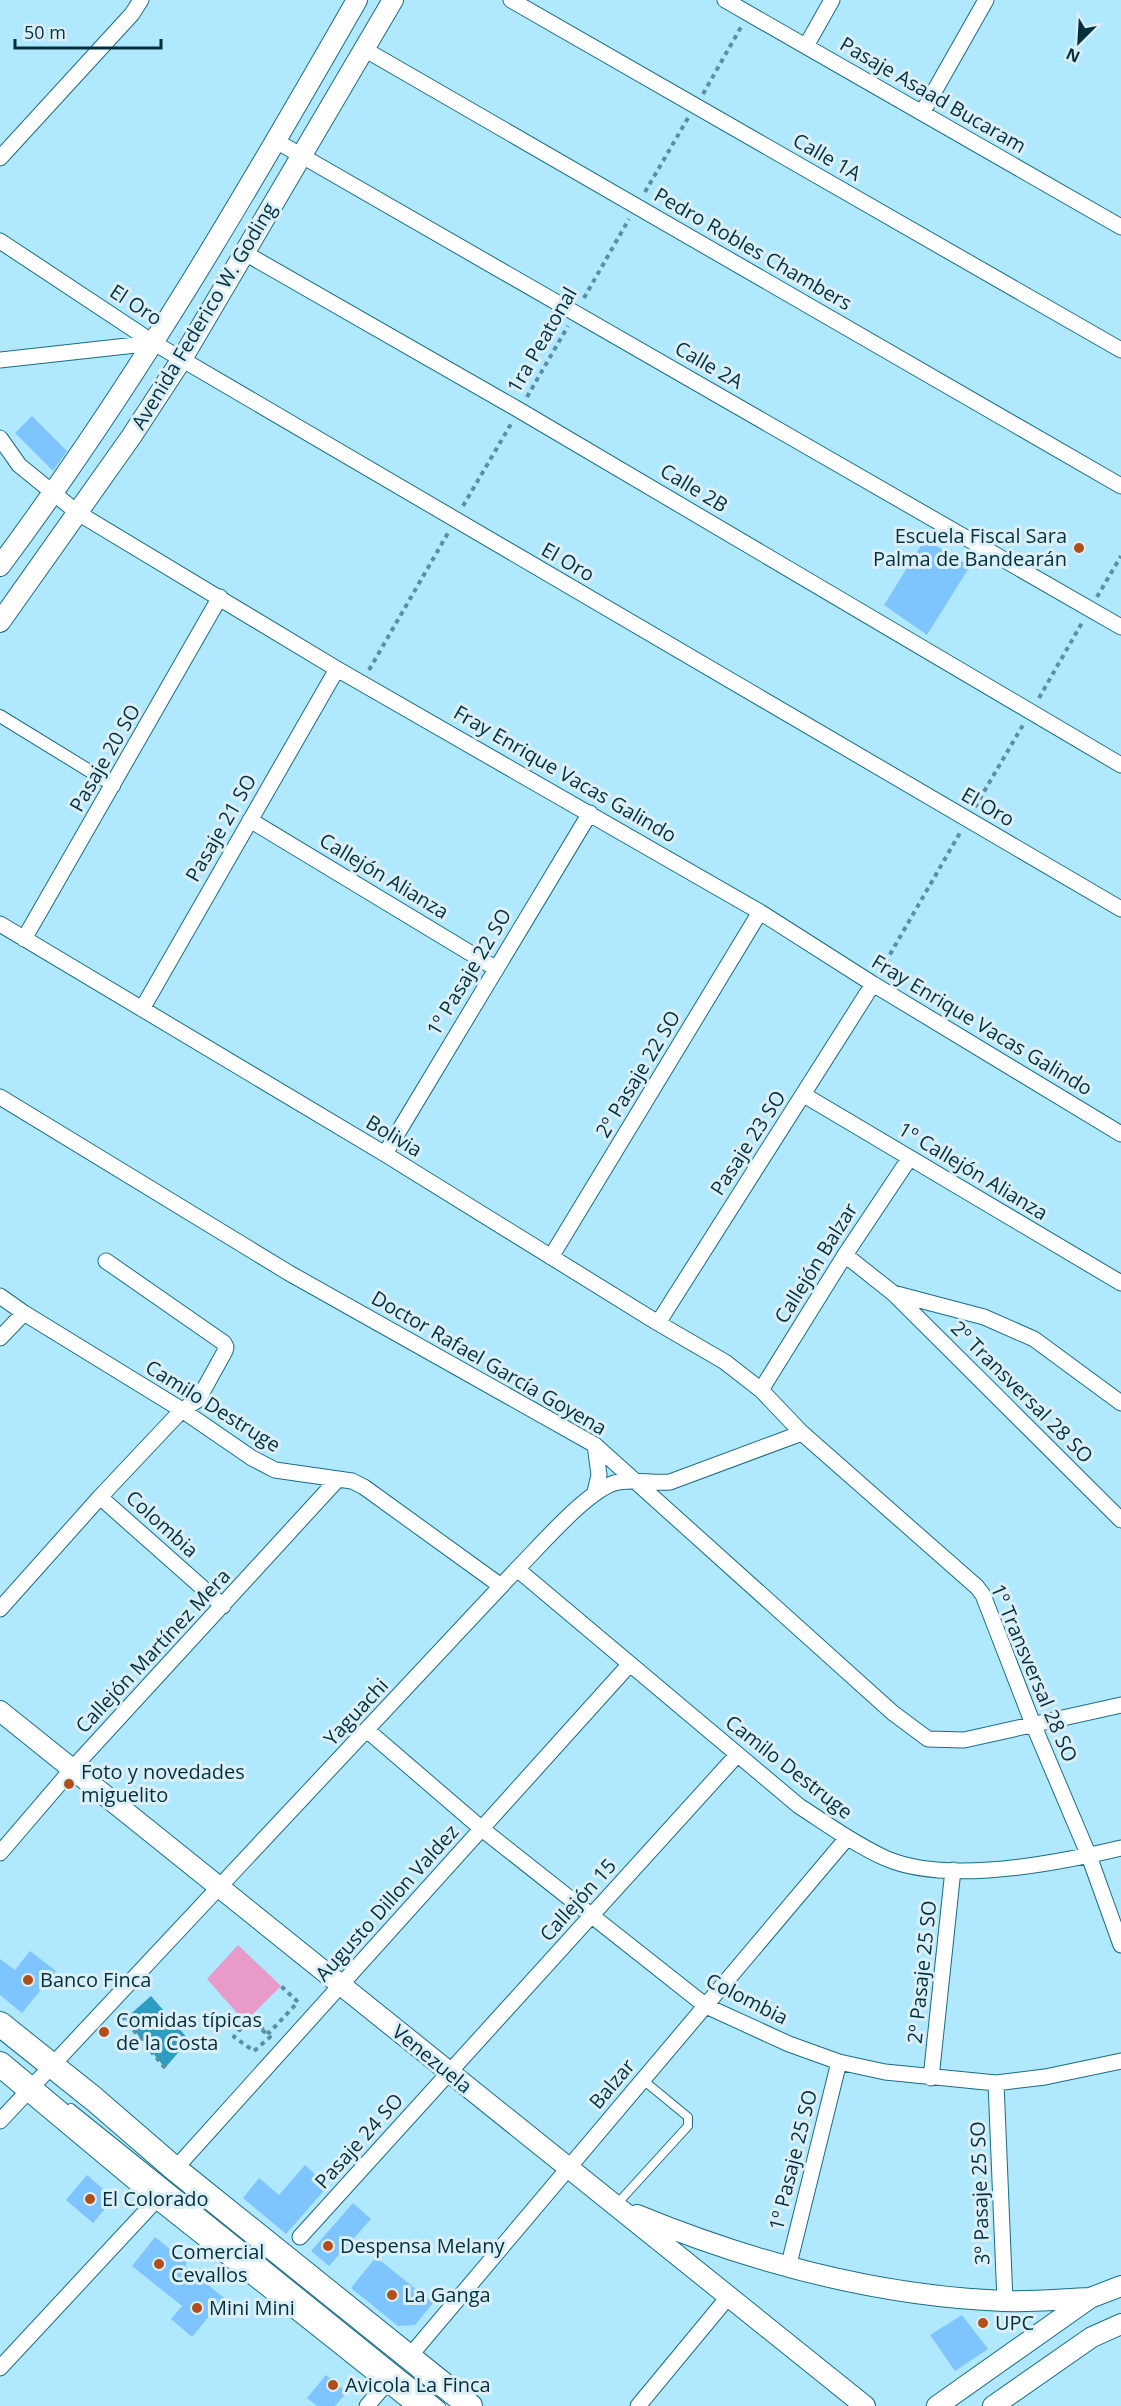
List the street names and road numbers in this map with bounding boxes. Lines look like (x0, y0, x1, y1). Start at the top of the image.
street label: Pasaje Asaad Bucaram (835, 30, 1031, 159)
street label: Calle 1A (788, 126, 866, 187)
street label: Pedro Robles Chambers (649, 181, 857, 316)
street label: Avenida Federico W. Goding (125, 197, 282, 434)
street label: El Oro (105, 278, 168, 331)
street label: 1ra Peatonal (500, 282, 583, 398)
street label: Calle 2A (670, 334, 748, 395)
street label: Calle 2B (655, 457, 733, 518)
street label: El Oro (537, 536, 600, 588)
street label: Pasaje 20 SO (63, 699, 146, 816)
street label: Fray Enrique Vacas Galindo (449, 699, 682, 849)
street label: Pasaje 21 SO (179, 769, 262, 886)
street label: El Oro (957, 781, 1020, 833)
street label: Callejón Alianza (315, 826, 454, 925)
street label: 1º Pasaje 22 SO (420, 903, 517, 1040)
street label: Fray Enrique Vacas Galindo (867, 948, 1098, 1101)
street label: 2º Pasaje 22 SO (589, 1005, 686, 1142)
street label: Pasaje 23 SO (704, 1085, 792, 1200)
street label: Bolivia (361, 1108, 427, 1163)
street label: 1º Callejón Alianza (893, 1115, 1053, 1226)
street label: Callejón Balzar (768, 1197, 863, 1328)
street label: Doctor Rafael García Goyena (367, 1284, 612, 1441)
street label: 2º Transversal 28 SO (945, 1315, 1099, 1469)
street label: Camilo Destruge (141, 1353, 286, 1458)
street label: Colombia (120, 1484, 204, 1563)
street label: Callejón Martínez Mera (69, 1563, 236, 1739)
street label: 1º Transversal 28 SO (985, 1580, 1084, 1766)
street label: Yaguachi (317, 1672, 394, 1751)
street label: Camilo Destruge (720, 1708, 858, 1825)
street label: Augusto Dillon Valdez (309, 1819, 464, 1987)
street label: Callejón 15 (533, 1853, 622, 1947)
street label: 2º Pasaje 25 SO (901, 1899, 942, 2045)
street label: Colombia (702, 1966, 793, 2031)
street label: Venezuela (387, 2018, 478, 2099)
street label: Balzar (583, 2053, 641, 2114)
street label: Pasaje 24 SO (308, 2087, 409, 2194)
street label: 1º Pasaje 25 SO (762, 2087, 823, 2233)
street label: 3º Pasaje 25 SO (963, 2121, 996, 2265)

